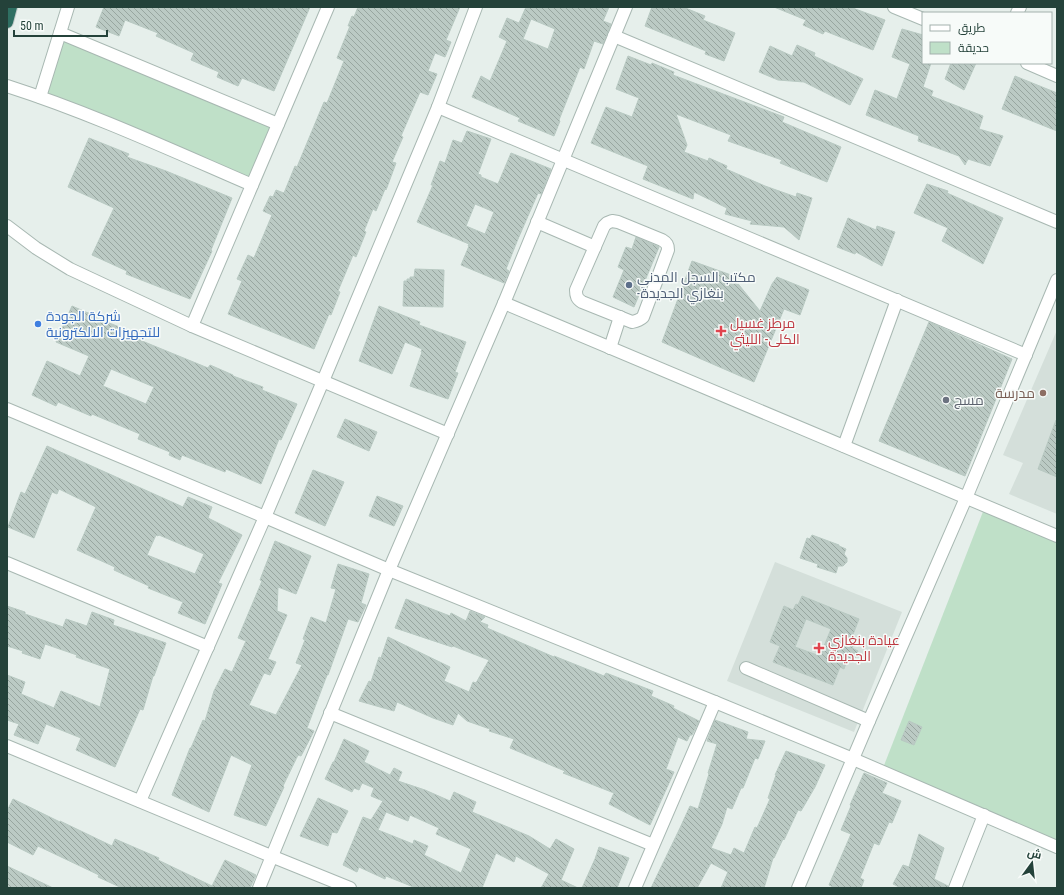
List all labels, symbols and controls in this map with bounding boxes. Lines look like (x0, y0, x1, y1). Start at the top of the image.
scale bar (14, 12, 107, 38)
legend (922, 12, 1052, 64)
text: 50 m (20, 19, 44, 33)
text: طريق (958, 21, 986, 35)
text: حديقة (958, 41, 989, 55)
place label: مكتب السجل المدني -بنغازي الجديدة (637, 269, 756, 305)
marker: مكتب السجل المدني -بنغازي الجديدة (624, 280, 634, 290)
place label: شركة الجودة للتجهيزات الالكترونية (46, 308, 160, 340)
place label: مرطز غسيل الكلى- الليثي (730, 315, 800, 351)
marker: شركة الجودة للتجهيزات الالكترونية (33, 319, 43, 329)
marker: مرطز غسيل الكلى- الليثي (715, 325, 727, 337)
place label: مدرسة (995, 385, 1035, 401)
marker: مدرسة (1038, 388, 1048, 398)
place label: مسج (954, 392, 984, 409)
marker: مسج (941, 395, 951, 405)
place label: عيادة بنغازي الجديدة (828, 632, 900, 664)
marker: عيادة بنغازي الجديدة (813, 642, 825, 654)
north arrow (1012, 843, 1052, 883)
text: ش (1026, 846, 1043, 862)

